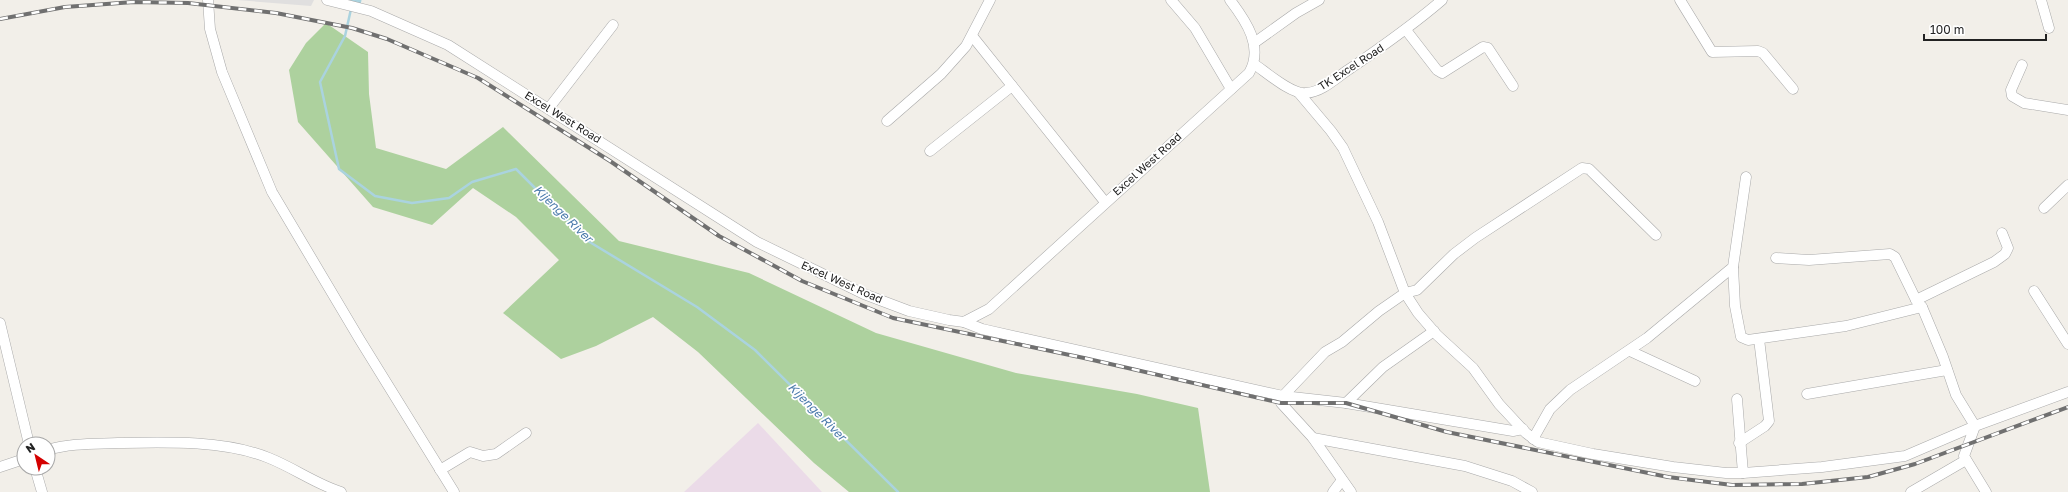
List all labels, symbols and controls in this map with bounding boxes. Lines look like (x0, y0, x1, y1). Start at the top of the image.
scale bar (1924, 16, 2046, 42)
text: 100 m (1930, 22, 1964, 37)
street label: TK Excel Road (1316, 41, 1386, 93)
street label: Excel West Road (523, 88, 604, 145)
street label: Excel West Road (1110, 129, 1184, 198)
water label: Kijenge River (531, 182, 598, 247)
street label: Excel West Road (800, 258, 885, 305)
water label: Kijenge River (785, 380, 851, 445)
north arrow (16, 436, 56, 476)
text: N (23, 440, 37, 455)

